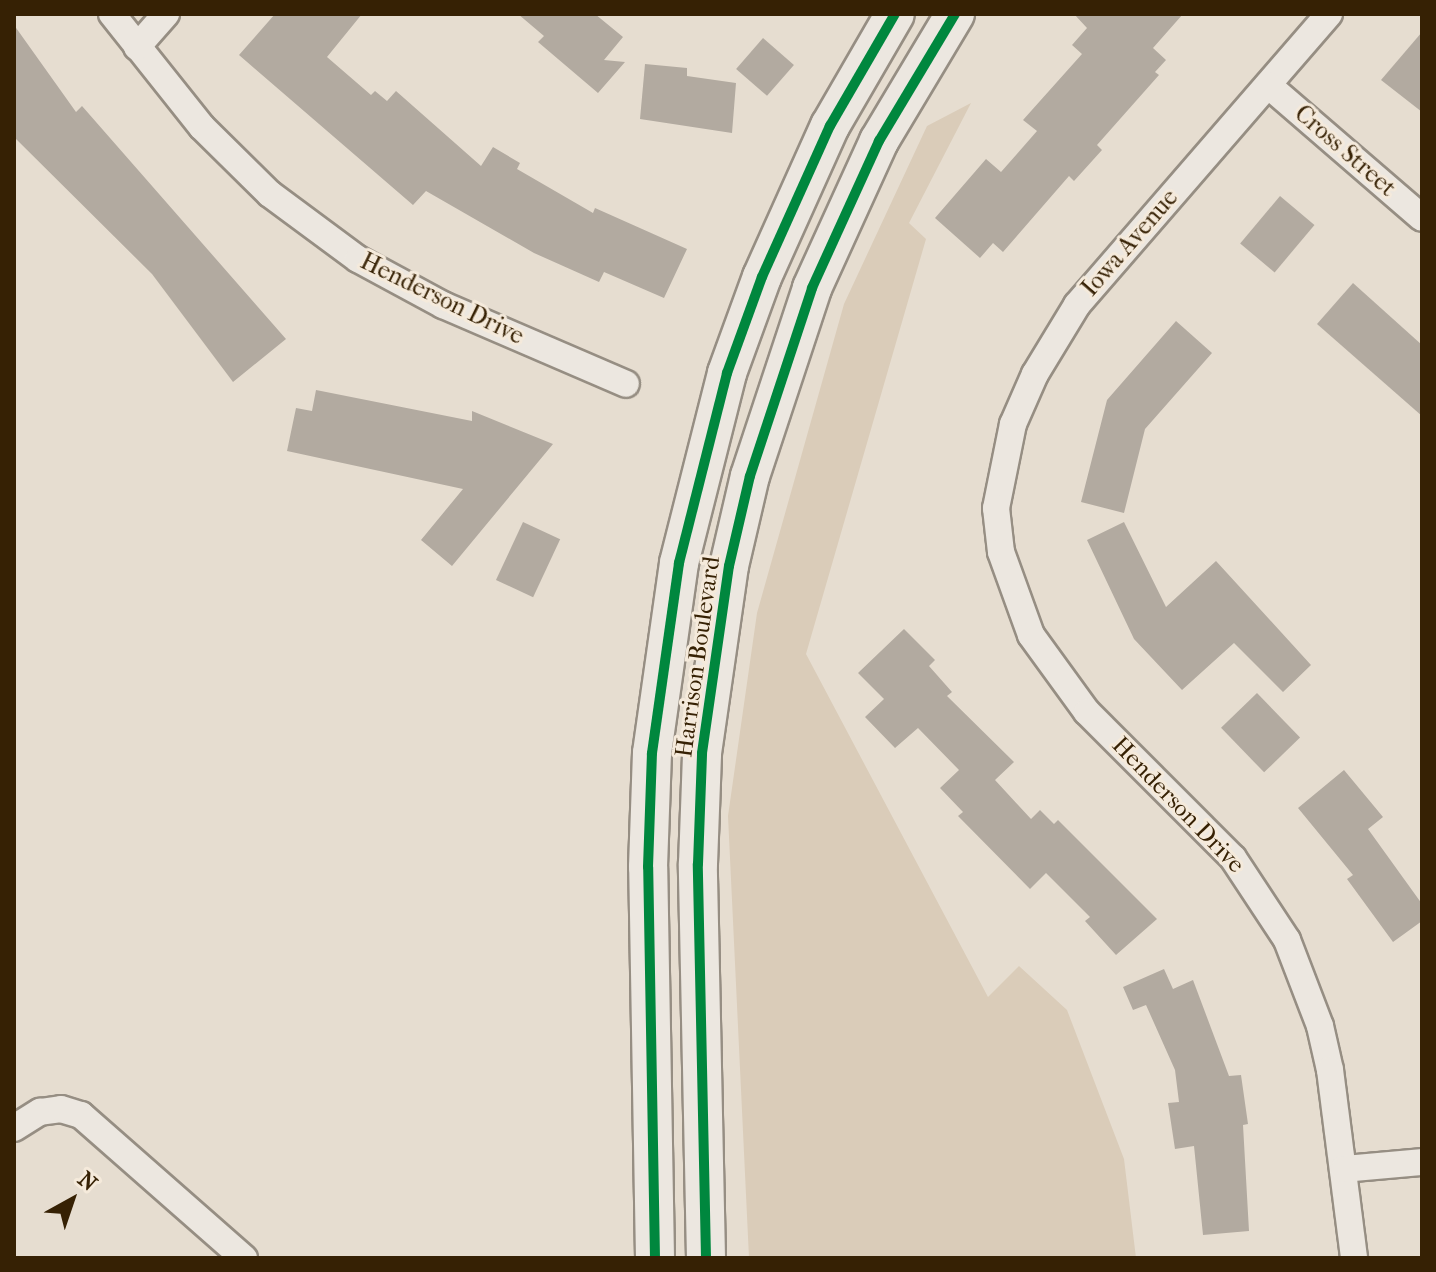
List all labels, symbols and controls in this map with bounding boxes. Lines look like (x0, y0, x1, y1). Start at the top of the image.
street label: Cross Street (1289, 99, 1401, 203)
street label: Iowa Avenue (1076, 184, 1184, 302)
street label: Henderson Drive (356, 247, 528, 351)
street label: Harrison Boulevard (670, 555, 726, 759)
street label: Henderson Drive (1106, 731, 1250, 879)
north arrow (32, 1160, 112, 1240)
text: N (73, 1166, 102, 1197)

